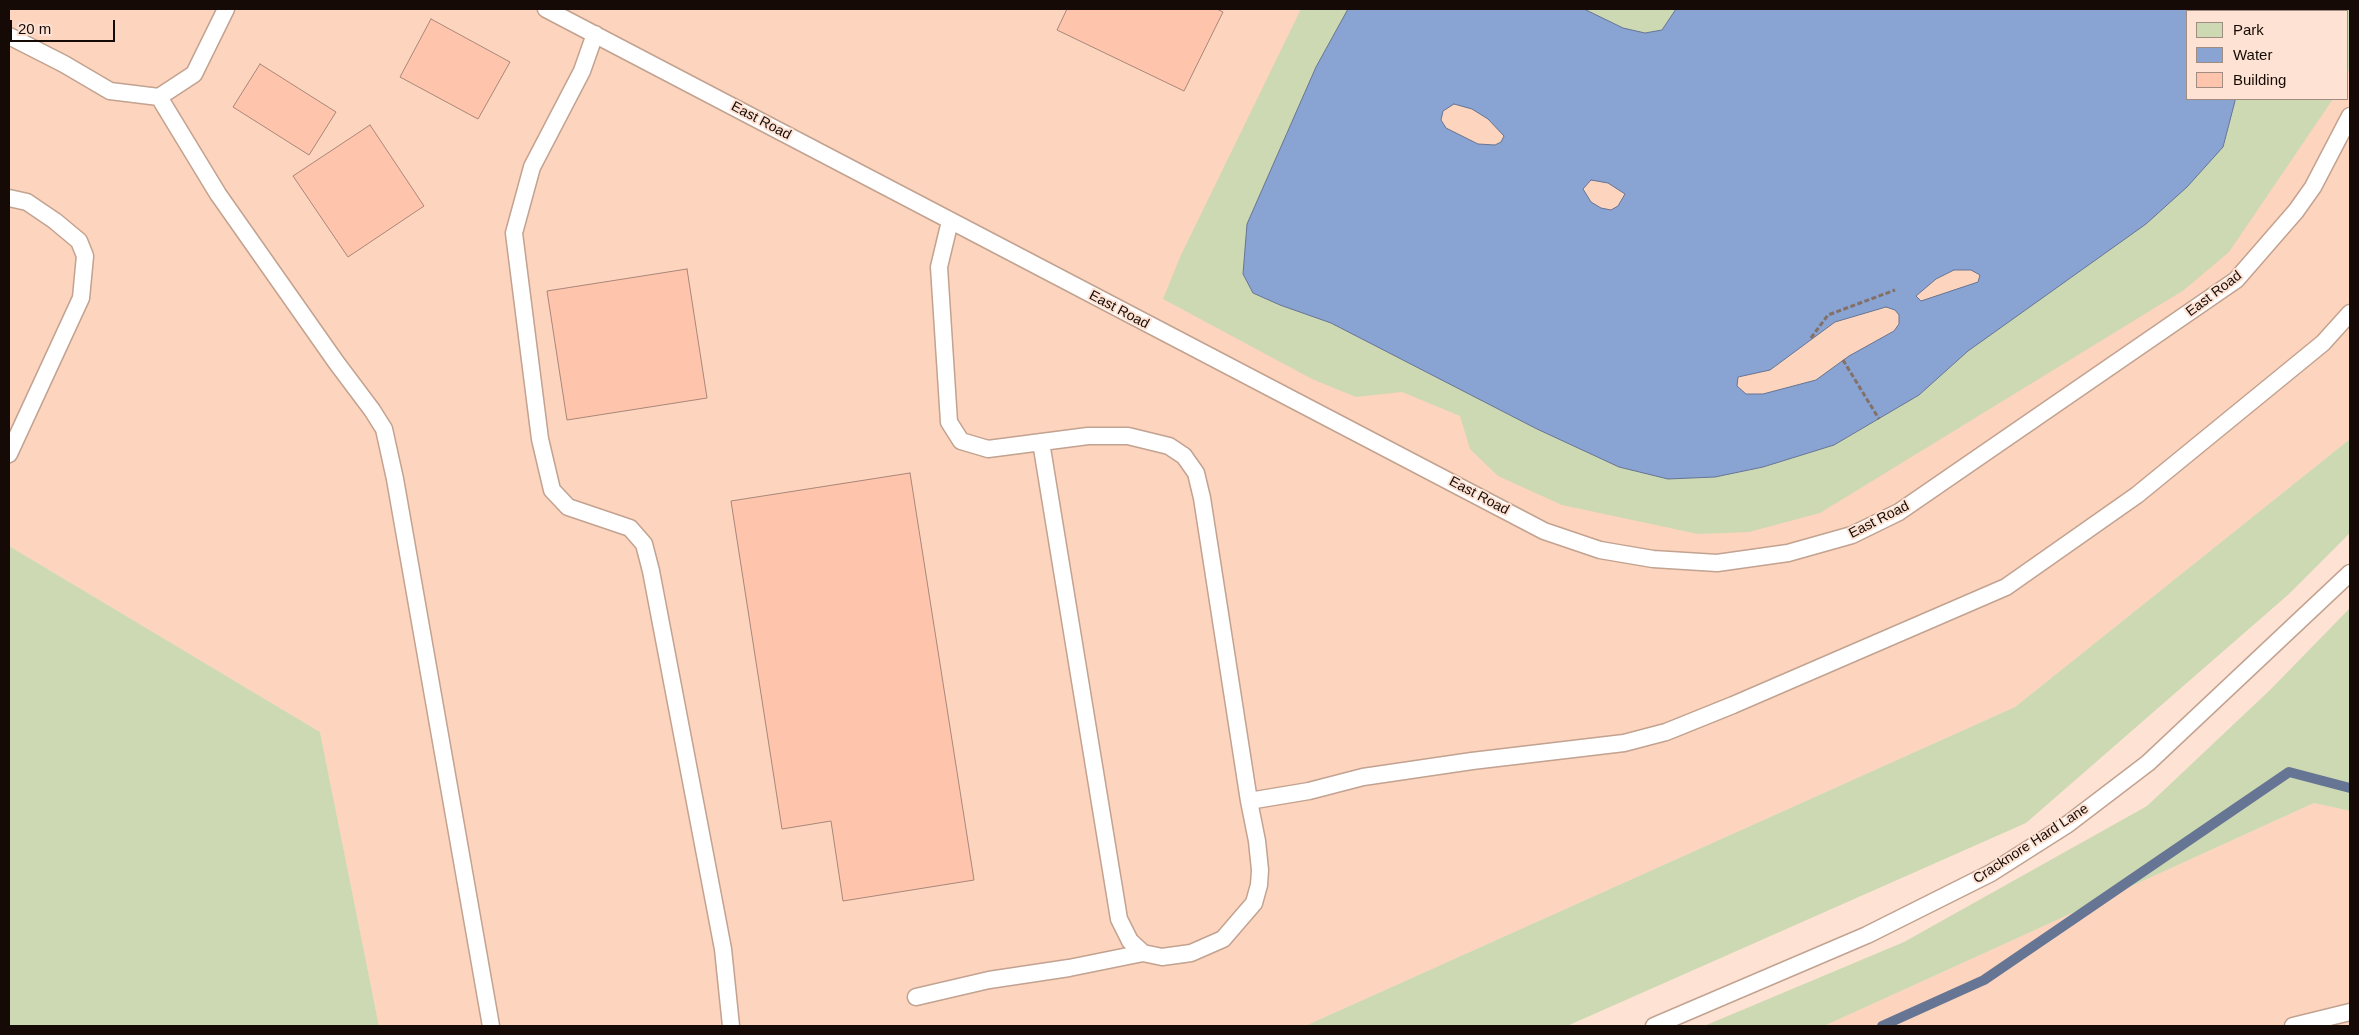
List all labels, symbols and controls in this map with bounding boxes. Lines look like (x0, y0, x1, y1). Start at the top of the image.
scale bar (12, 10, 118, 42)
legend (2186, 10, 2349, 100)
text: 20 m (18, 20, 51, 37)
text: Park (2233, 21, 2264, 38)
text: Water (2233, 46, 2272, 63)
text: Building (2233, 71, 2286, 88)
street label: East Road (728, 98, 794, 144)
street label: East Road (2183, 268, 2245, 320)
street label: East Road (1086, 287, 1152, 333)
street label: East Road (1446, 473, 1512, 519)
street label: East Road (1846, 498, 1912, 542)
street label: Cracknore Hard Lane (1970, 801, 2092, 887)

